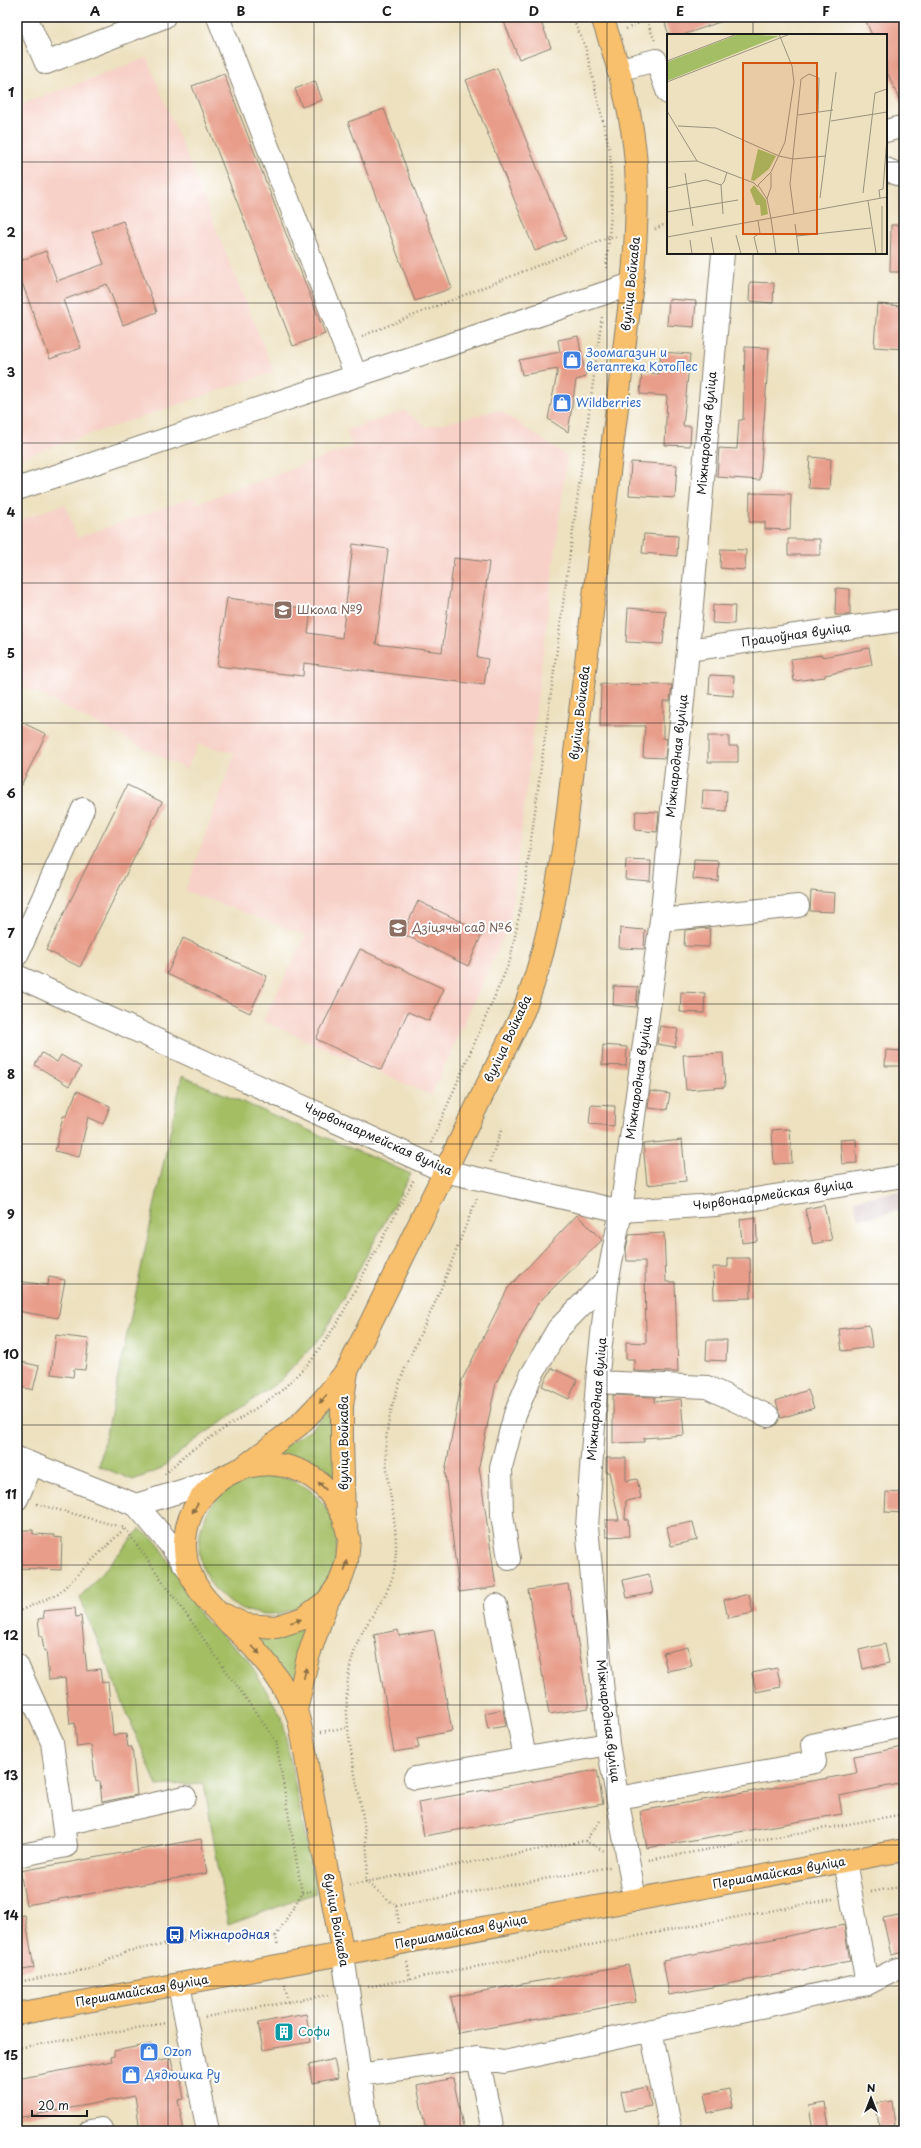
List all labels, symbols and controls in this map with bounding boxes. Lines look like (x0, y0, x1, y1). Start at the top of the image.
text: A (90, 1, 100, 20)
text: B (237, 1, 246, 20)
text: C (382, 1, 392, 20)
text: D (529, 1, 539, 20)
text: E (676, 1, 684, 20)
text: F (822, 1, 830, 20)
inset map (667, 34, 887, 254)
text: 1 (8, 82, 14, 101)
text: 2 (6, 222, 16, 241)
street label: вуліца Войкава (616, 235, 644, 332)
place label: Зоомагазин и ветаптека КотоПес (585, 343, 698, 375)
shop icon: Зоомагазин и ветаптека КотоПес (561, 349, 583, 371)
text: 3 (7, 362, 16, 381)
street label: Міжнародная вуліца (692, 370, 720, 495)
shop icon: Wildberries (551, 392, 573, 414)
place label: Wildberries (576, 393, 642, 411)
text: 4 (7, 502, 16, 521)
school or university icon: Школа №9 (272, 599, 294, 621)
place label: Школа №9 (297, 600, 363, 618)
street label: Працоўная вуліца (740, 617, 852, 651)
text: 5 (7, 643, 15, 662)
street label: вуліца Войкава (564, 664, 594, 761)
street label: Міжнародная вуліца (661, 693, 691, 818)
text: 6 (6, 783, 16, 802)
school or university icon: Дзіцячы сад №6 (387, 917, 409, 939)
place label: Дзіцячы сад №6 (411, 918, 512, 936)
text: 7 (7, 923, 15, 942)
street label: вуліца Войкава (479, 991, 535, 1085)
street label: Міжнародная вуліца (620, 1015, 656, 1140)
text: 8 (7, 1064, 15, 1083)
street label: Чырвонаармейская вуліца (301, 1097, 456, 1179)
street label: Чырвонаармейская вуліца (692, 1174, 854, 1214)
text: 9 (7, 1204, 15, 1223)
street label: Міжнародная вуліца (582, 1336, 610, 1461)
text: 10 (3, 1344, 19, 1363)
one-way arrow (319, 1394, 328, 1404)
street label: вуліца Войкава (334, 1395, 352, 1490)
one-way arrow (317, 1482, 328, 1491)
text: 11 (5, 1484, 17, 1503)
one-way arrow (191, 1502, 198, 1513)
one-way arrow (343, 1559, 349, 1571)
one-way arrow (290, 1618, 302, 1624)
text: 12 (3, 1625, 19, 1644)
one-way arrow (251, 1645, 261, 1655)
street label: Міжнародная вуліца (593, 1658, 626, 1784)
one-way arrow (302, 1667, 308, 1679)
text: 13 (4, 1765, 19, 1784)
street label: Першамайская вуліца (711, 1851, 847, 1893)
street label: вуліца Войкава (320, 1872, 354, 1968)
text: 14 (3, 1905, 19, 1924)
street label: Першамайская вуліца (393, 1909, 529, 1953)
bus stop icon: Міжнародная (164, 1924, 186, 1946)
place label: Міжнародная (189, 1925, 270, 1943)
street label: Першамайская вуліца (74, 1969, 210, 2011)
building icon: Софи (273, 2021, 295, 2043)
place label: Софи (298, 2022, 330, 2040)
shop icon: Ozon (138, 2041, 160, 2063)
place label: Ozon (163, 2042, 192, 2060)
text: 15 (4, 2045, 18, 2064)
shop icon: Дядюшка Ру (120, 2064, 142, 2086)
place label: Дядюшка Ру (144, 2065, 220, 2083)
north arrow (851, 2078, 891, 2118)
text: N (867, 2079, 876, 2096)
scale bar (32, 2092, 87, 2118)
text: 20 m (38, 2096, 69, 2114)

